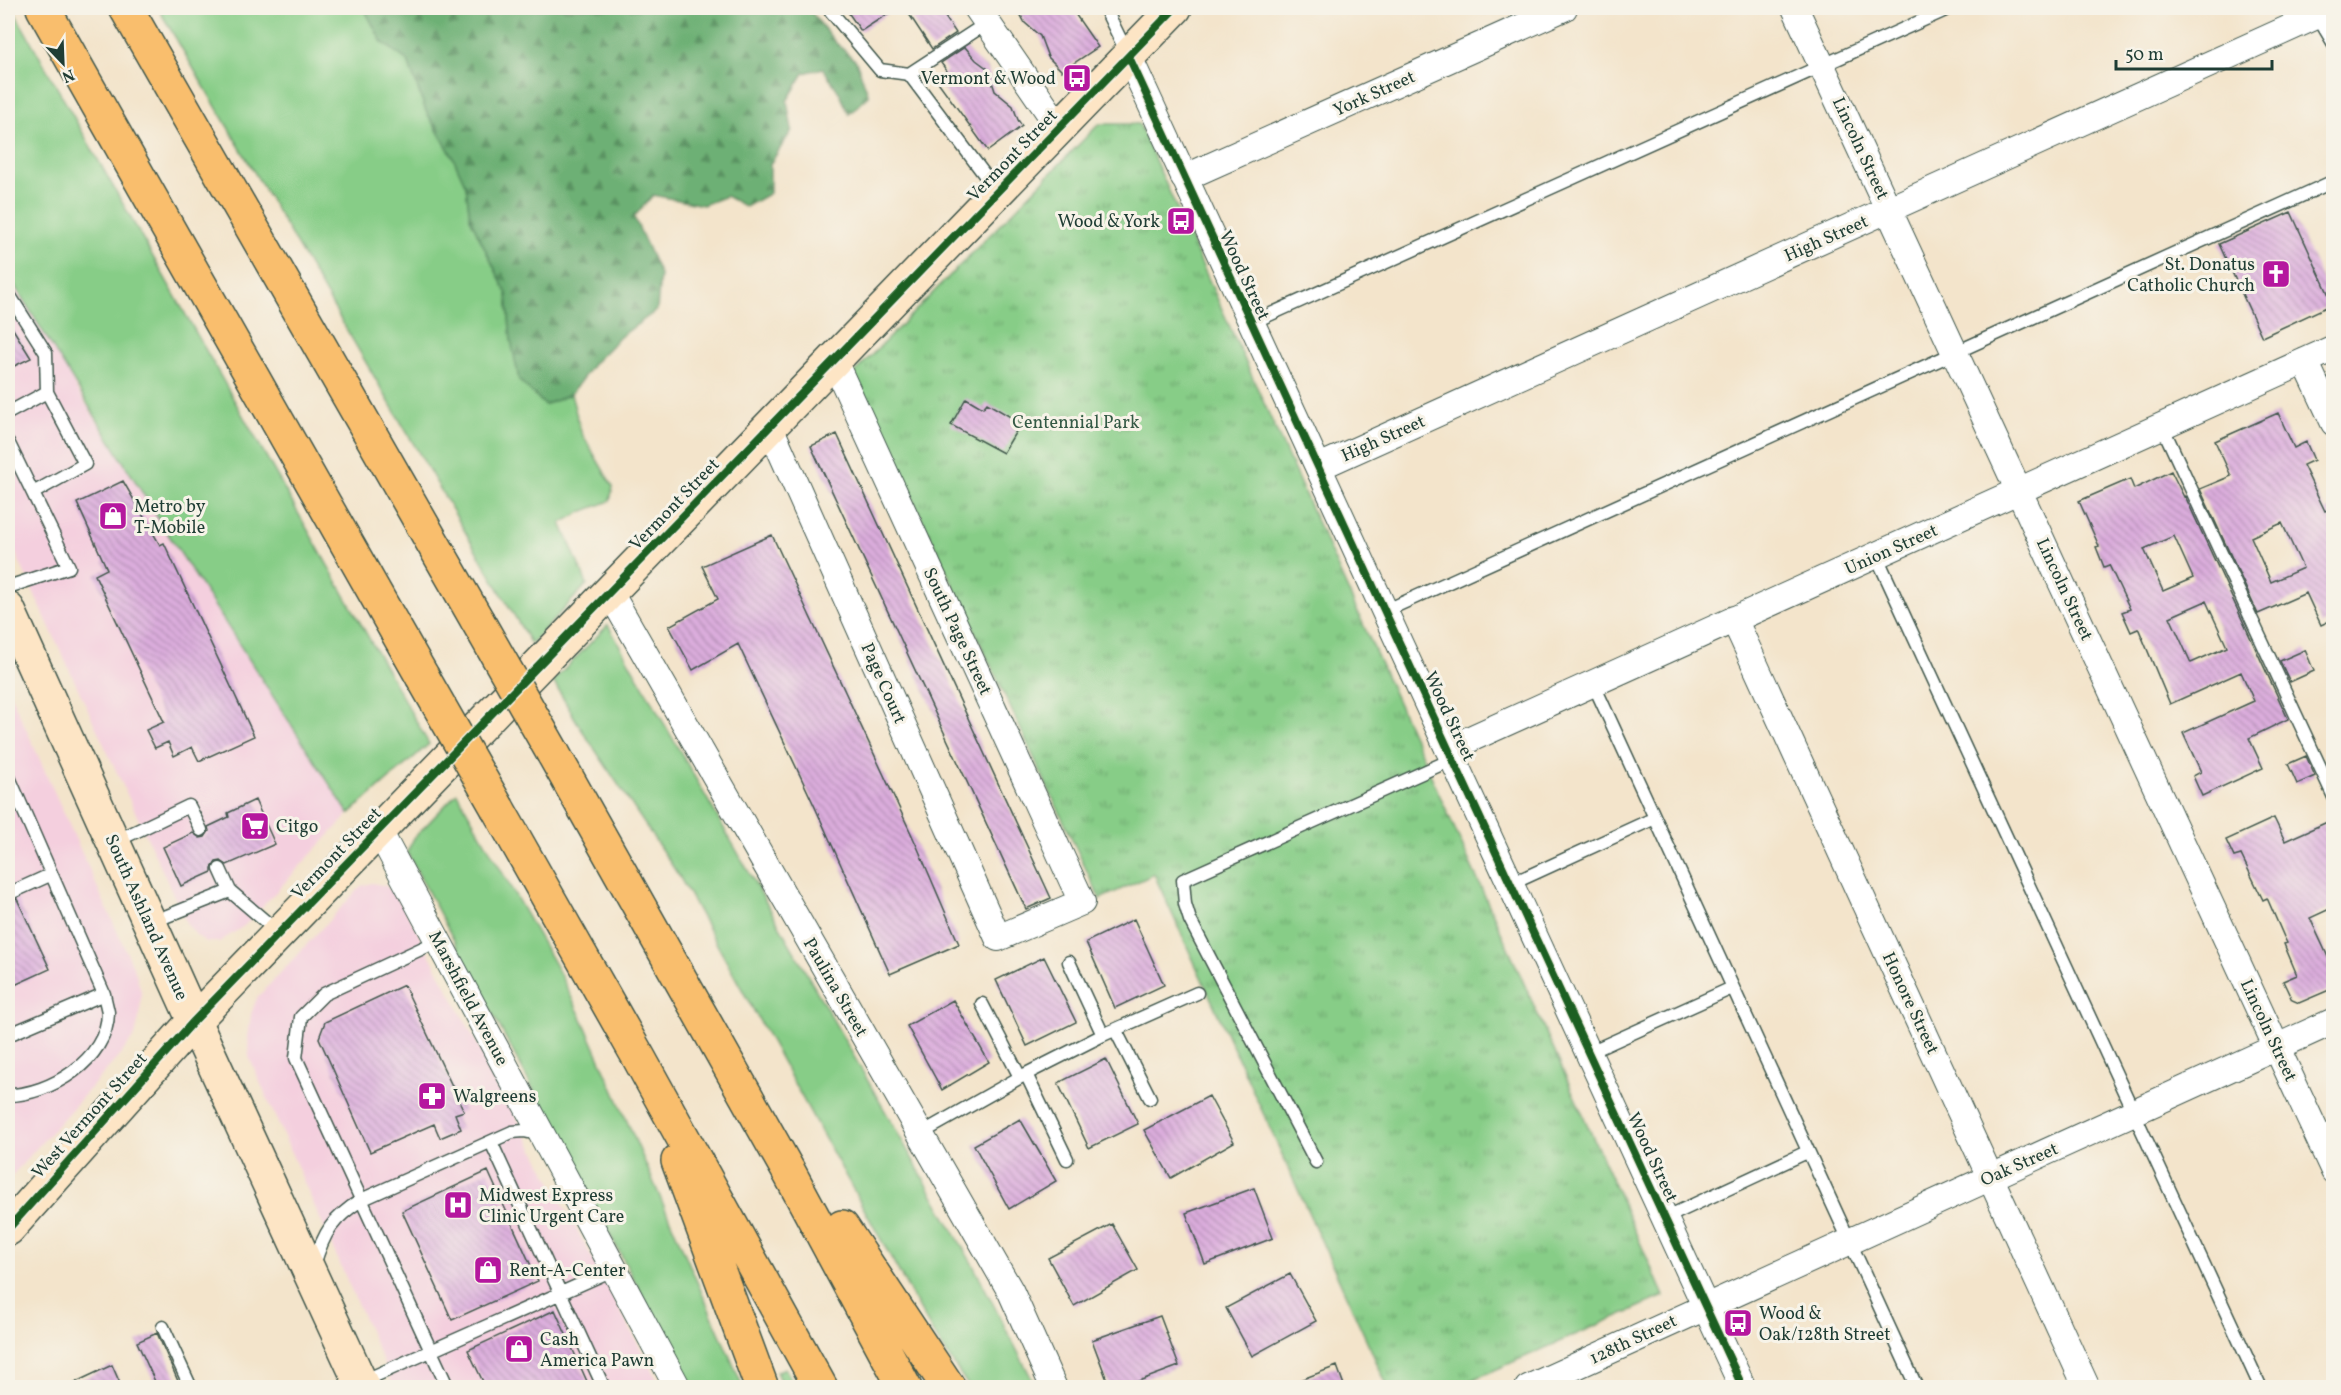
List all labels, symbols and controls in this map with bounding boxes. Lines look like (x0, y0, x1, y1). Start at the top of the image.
north arrow (33, 33, 93, 93)
scale bar (2116, 33, 2272, 71)
text: 50 m (2125, 43, 2164, 68)
bus stop icon: Vermont & Wood (1061, 62, 1093, 94)
text: N (58, 63, 78, 88)
street label: York Street (1330, 65, 1420, 124)
place label: Vermont & Wood (921, 67, 1056, 92)
street label: Lincoln Street (1825, 93, 1894, 204)
street label: Vermont Street (962, 104, 1064, 208)
bus stop icon: Wood & York (1165, 205, 1197, 237)
place label: Wood & York (1057, 210, 1160, 235)
street label: High Street (1781, 210, 1873, 269)
street label: Wood Street (1212, 227, 1275, 325)
place label: St. Donatus Catholic Church (2127, 253, 2255, 299)
church icon: St. Donatus Catholic Church (2260, 258, 2292, 290)
street label: High Street (1338, 410, 1430, 469)
park label: Centennial Park (1012, 411, 1140, 436)
street label: Vermont Street (624, 453, 726, 557)
place label: Metro by T-Mobile (134, 495, 206, 541)
shop icon: Metro by T-Mobile (97, 500, 129, 532)
street label: Union Street (1841, 519, 1942, 582)
street label: Lincoln Street (2029, 534, 2098, 645)
street label: South Page Street (916, 564, 997, 700)
street label: Page Court (854, 639, 912, 728)
street label: Wood Street (1417, 668, 1480, 766)
street label: Vermont Street (286, 802, 388, 906)
supermarket icon: Citgo (239, 810, 271, 842)
place label: Citgo (276, 815, 318, 840)
street label: South Ashland Avenue (98, 831, 193, 1005)
street label: Marshfield Avenue (422, 927, 514, 1071)
street label: Paulina Street (796, 933, 873, 1042)
street label: Honore Street (1875, 948, 1944, 1059)
street label: Lincoln Street (2233, 975, 2302, 1086)
street label: West Vermont Street (27, 1047, 154, 1185)
pharmacy icon: Walgreens (416, 1080, 448, 1112)
place label: Walgreens (453, 1085, 536, 1110)
street label: Wood Street (1620, 1109, 1683, 1207)
street label: Oak Street (1977, 1137, 2062, 1194)
place label: Midwest Express Clinic Urgent Care (479, 1184, 624, 1230)
hospital icon: Midwest Express Clinic Urgent Care (442, 1189, 474, 1221)
shop icon: Rent-A-Center (472, 1254, 504, 1286)
place label: Rent-A-Center (509, 1259, 626, 1284)
place label: Wood & Oak/128th Street (1759, 1302, 1891, 1348)
bus stop icon: Wood & Oak/128th Street (1722, 1307, 1754, 1339)
street label: 128th Street (1586, 1309, 1681, 1371)
place label: Cash America Pawn (540, 1328, 655, 1374)
shop icon: Cash America Pawn (503, 1333, 535, 1365)

